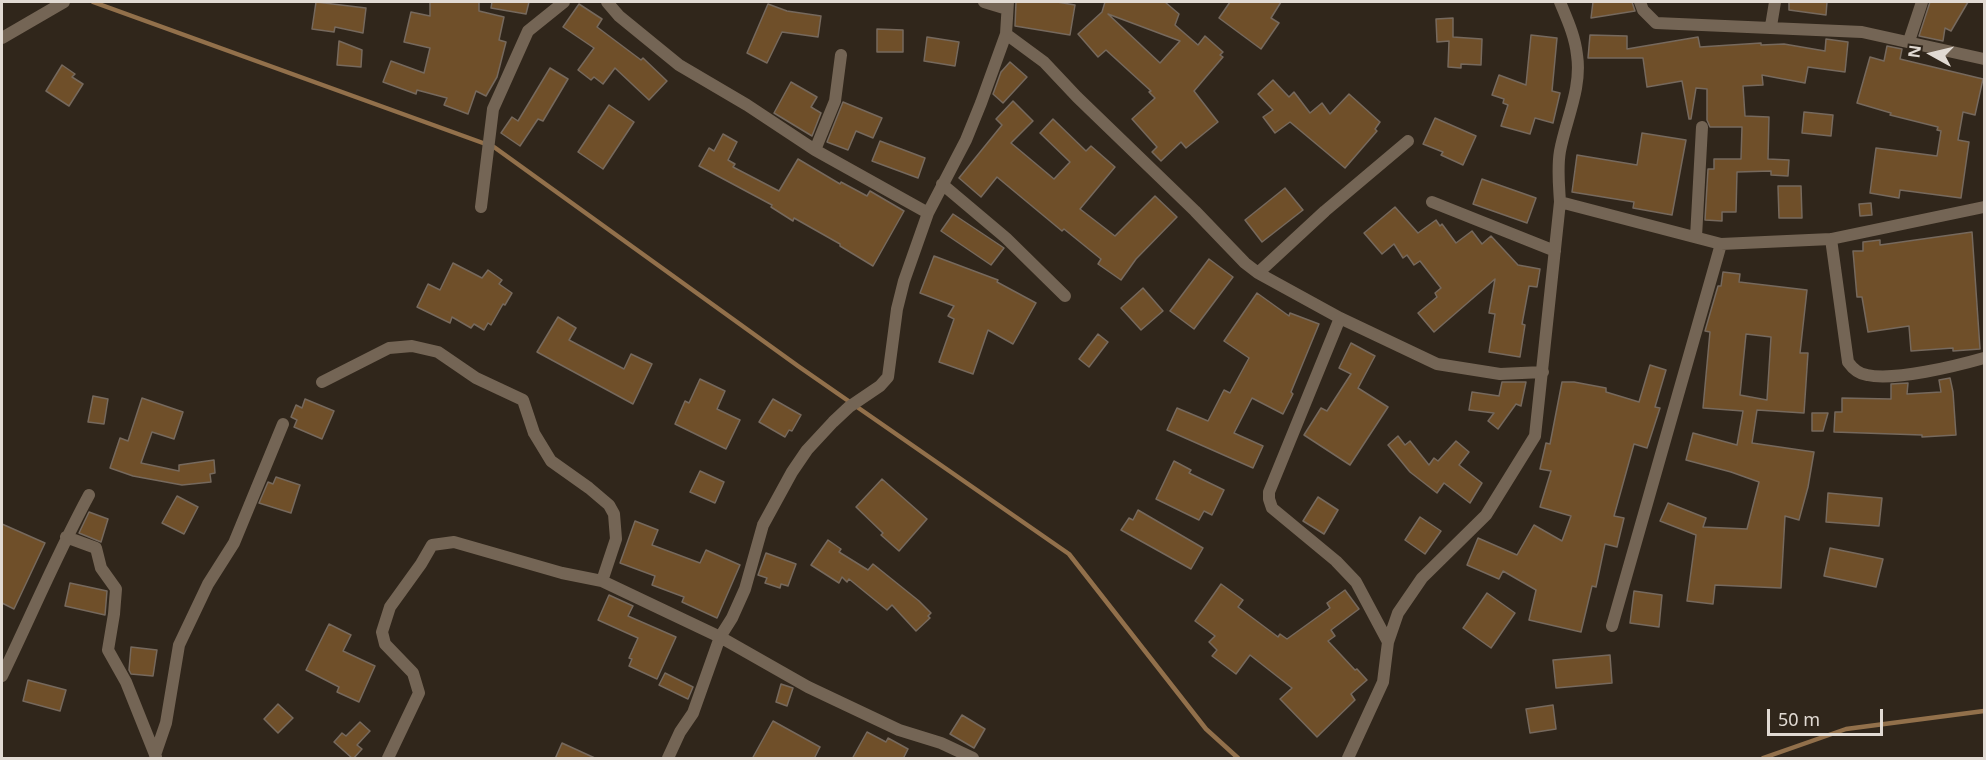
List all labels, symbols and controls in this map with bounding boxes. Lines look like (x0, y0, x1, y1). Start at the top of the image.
north arrow (1902, 24, 1962, 84)
text: N (1902, 44, 1926, 59)
scale bar (1770, 697, 1886, 735)
text: 50 m (1778, 707, 1820, 731)

